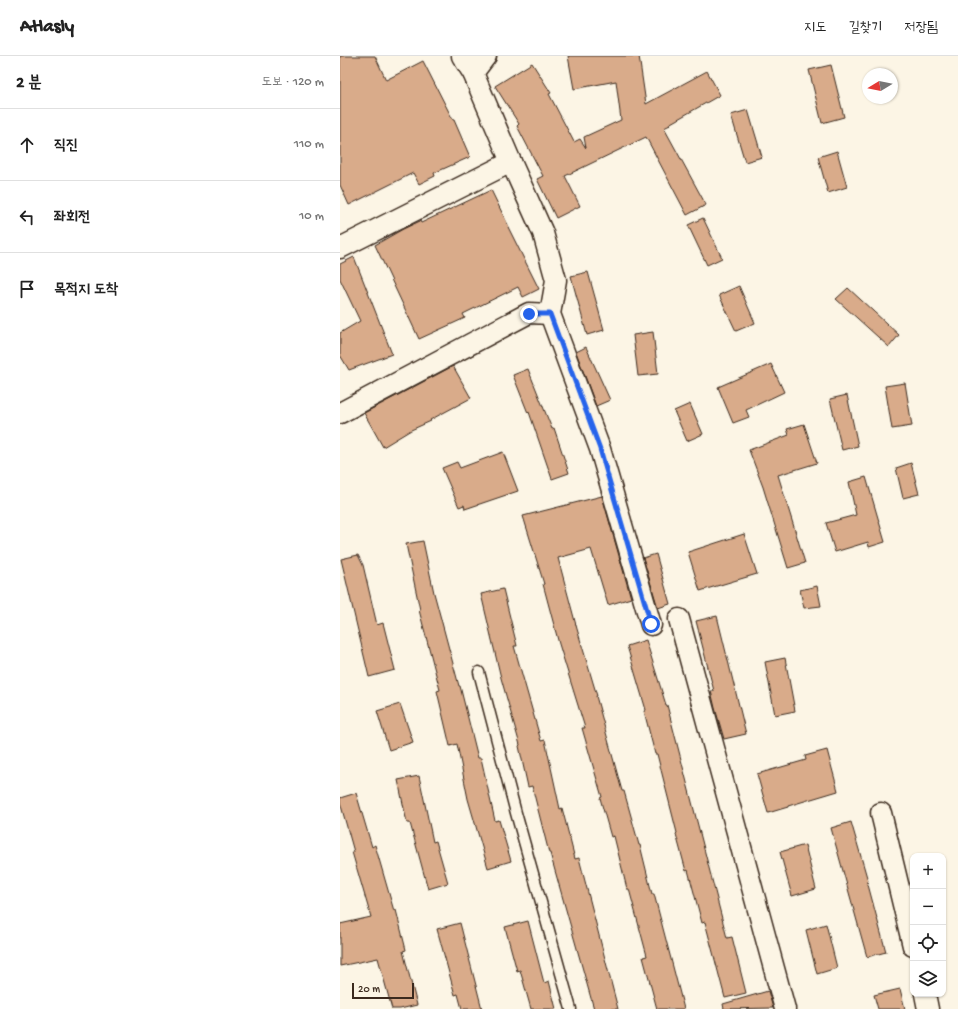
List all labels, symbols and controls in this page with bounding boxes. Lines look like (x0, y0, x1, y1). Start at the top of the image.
text: Atlasly (20, 16, 74, 39)
text: 지도 (804, 20, 826, 37)
text: 길찾기 (848, 20, 882, 37)
text: 저장됨 (904, 20, 938, 37)
north arrow (862, 68, 898, 104)
text: 2 분 (16, 74, 42, 94)
text: 도보 · 120 m (262, 75, 324, 90)
icon: ahead (16, 134, 38, 156)
text: 직진 (54, 137, 78, 155)
text: 110 m (294, 137, 324, 152)
icon: left (16, 206, 38, 228)
text: 좌회전 (54, 209, 90, 227)
text: 10 m (299, 209, 324, 224)
icon: arrive (16, 278, 38, 300)
text: 목적지 도착 (54, 281, 118, 299)
route end (520, 305, 538, 323)
route start (642, 615, 660, 633)
map controls (910, 853, 946, 997)
button: + (910, 853, 946, 889)
button: − (910, 889, 946, 925)
button: locate (910, 925, 946, 961)
button: layers (910, 961, 946, 997)
scale bar (352, 981, 414, 1000)
text: 20 m (358, 984, 380, 996)

